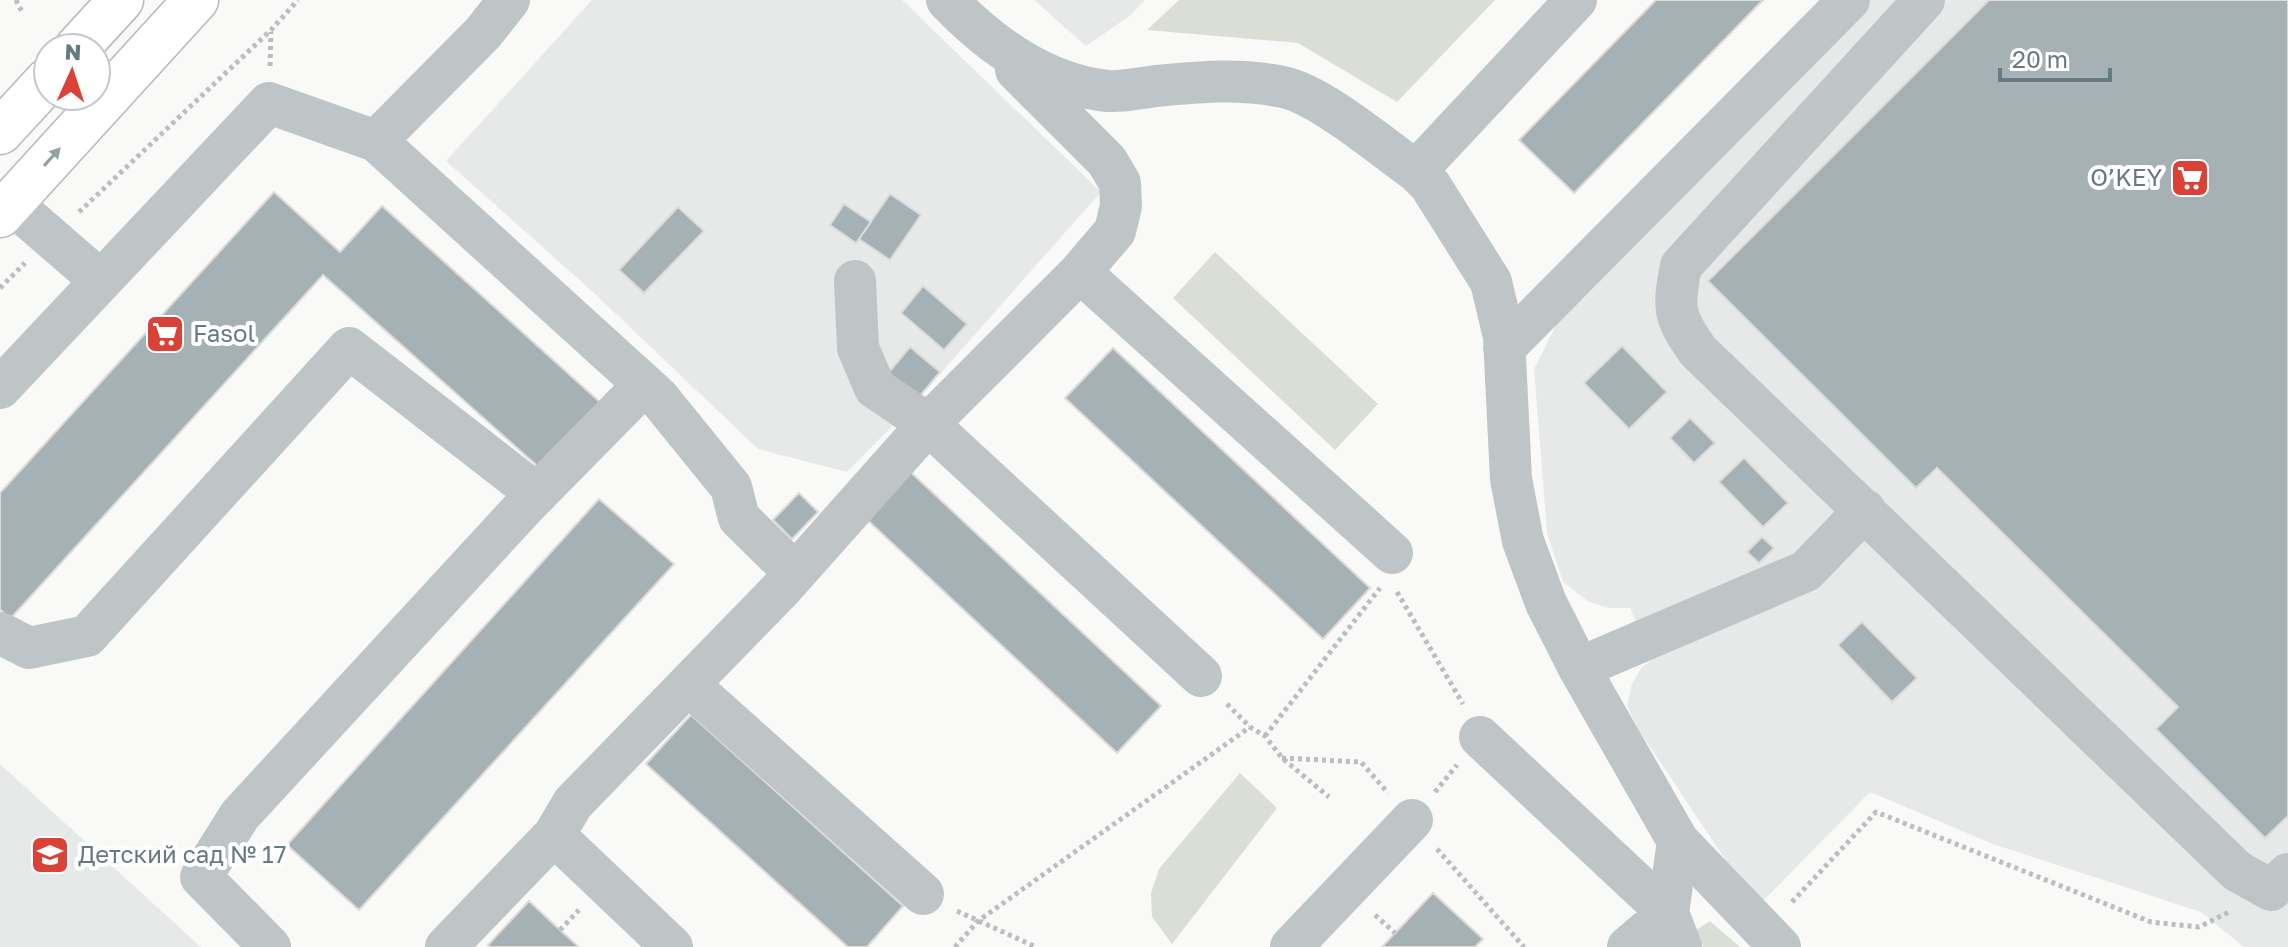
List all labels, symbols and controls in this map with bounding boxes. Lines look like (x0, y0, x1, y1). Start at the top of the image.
north arrow (32, 32, 112, 112)
scale bar (2000, 32, 2110, 82)
text: N (64, 38, 82, 65)
text: 20 m (2012, 44, 2068, 73)
one-way arrow (43, 148, 61, 167)
supermarket icon: O’KEY (2169, 157, 2211, 199)
place label: O’KEY (2090, 162, 2163, 191)
supermarket icon: Fasol (144, 313, 186, 355)
place label: Fasol (193, 318, 255, 347)
school or university icon: Детский сад № 17 (29, 834, 71, 876)
place label: Детский сад № 17 (78, 839, 286, 868)

